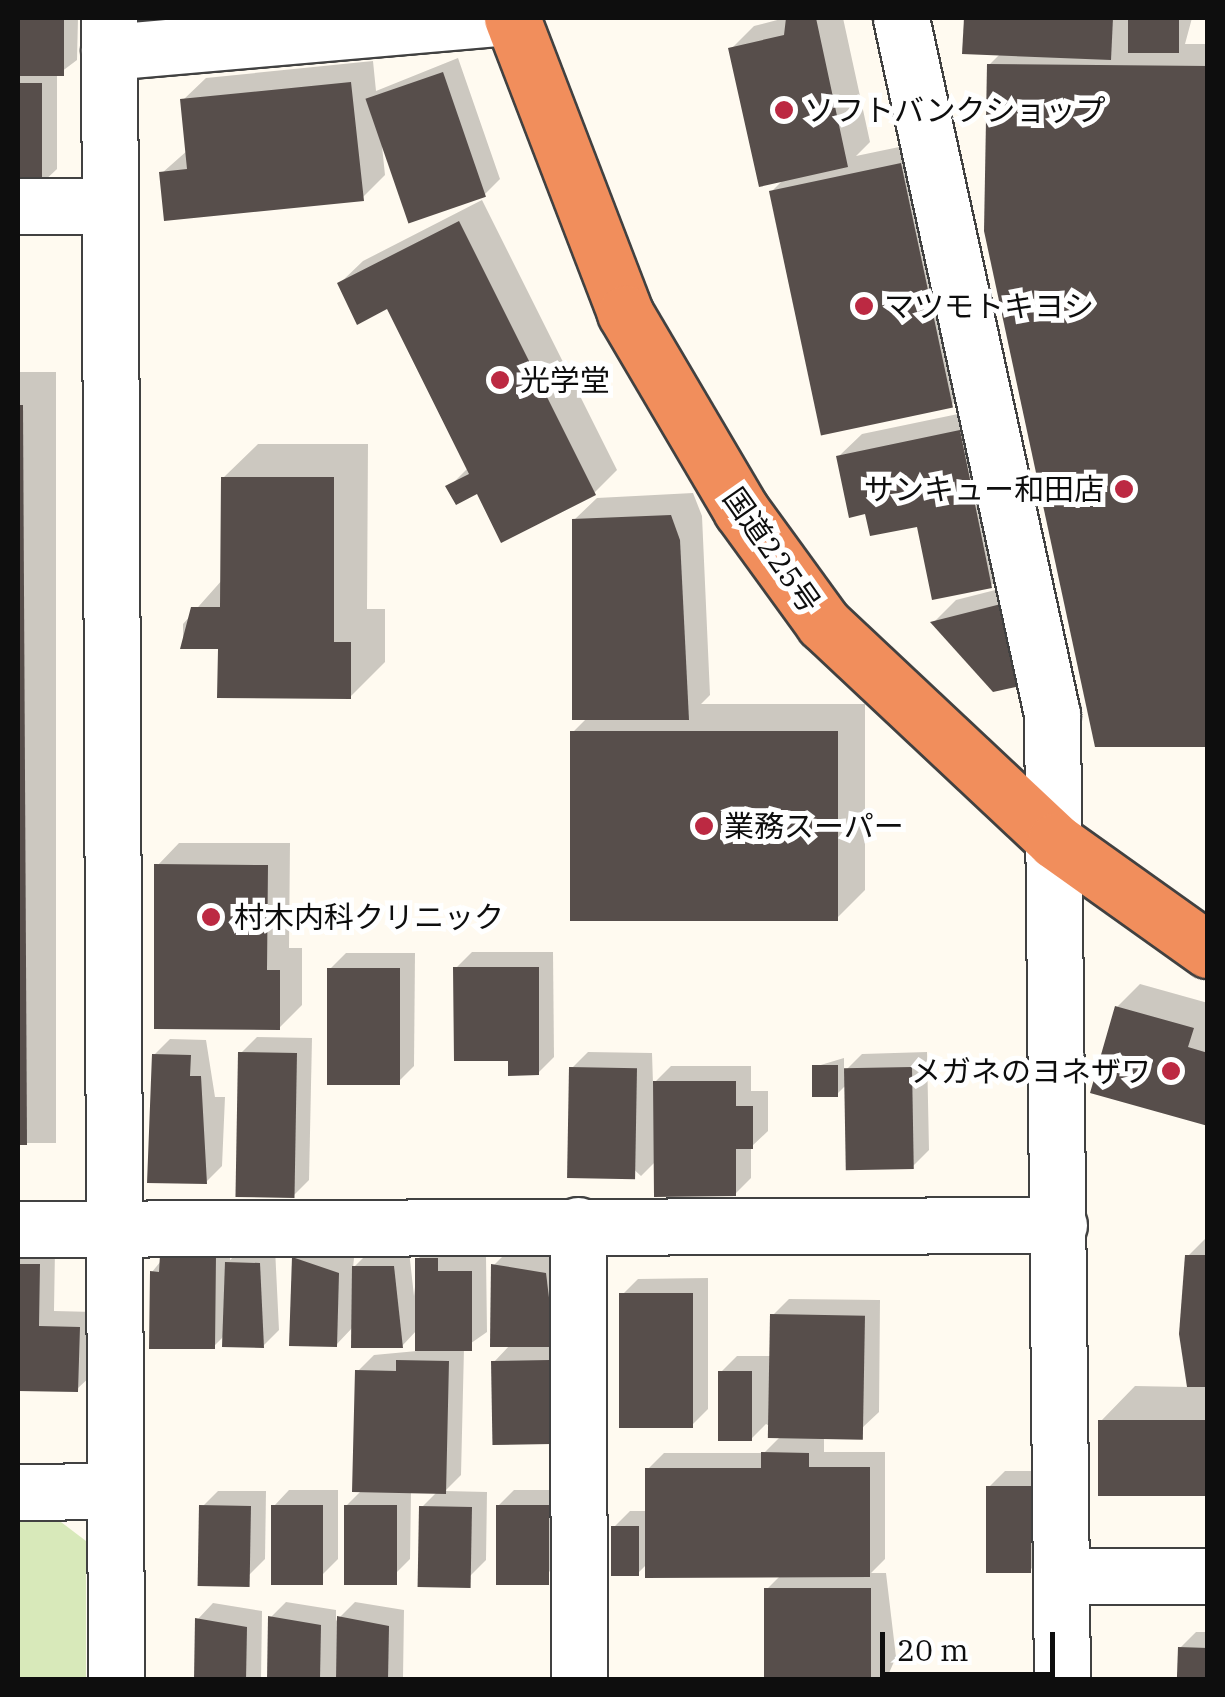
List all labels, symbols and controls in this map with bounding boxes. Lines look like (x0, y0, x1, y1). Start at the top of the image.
place label: ソフトバンクショップ (804, 92, 1104, 128)
marker: ソフトバンクショップ (773, 99, 795, 121)
place label: マツモトキヨシ (884, 288, 1094, 324)
marker: マツモトキヨシ (853, 295, 875, 317)
place label: 光学堂 (520, 362, 610, 398)
marker: 光学堂 (489, 369, 511, 391)
place label: サンキュー和田店 (864, 471, 1104, 507)
marker: サンキュー和田店 (1113, 478, 1135, 500)
street label: 国道225号 (716, 481, 828, 619)
place label: 業務スーパー (724, 808, 904, 844)
marker: 業務スーパー (693, 815, 715, 837)
place label: 村木内科クリニック (234, 899, 504, 935)
marker: 村木内科クリニック (198, 904, 224, 930)
place label: メガネのヨネザワ (911, 1053, 1151, 1089)
marker: メガネのヨネザワ (1160, 1060, 1182, 1082)
scale bar (885, 1612, 1060, 1674)
text: 20 m (897, 1630, 969, 1669)

